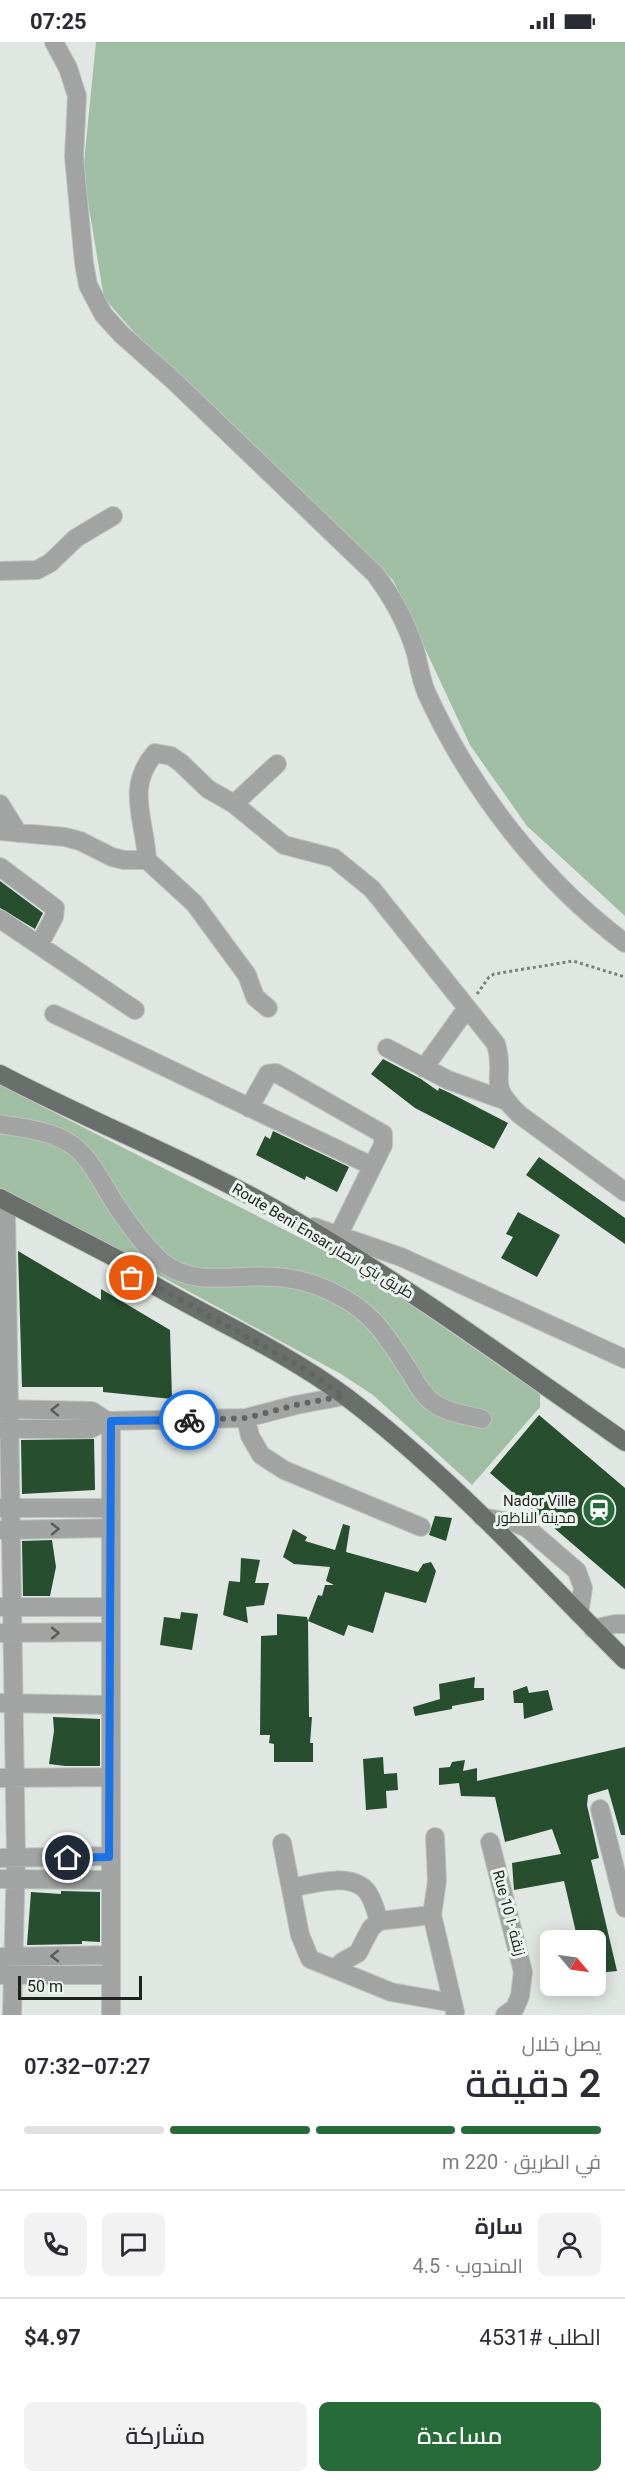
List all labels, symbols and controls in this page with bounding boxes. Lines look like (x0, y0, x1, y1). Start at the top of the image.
text: 07:25 (30, 9, 87, 34)
street label: Route Beni Ensar طريق بني انصار (227, 1180, 417, 1305)
pin (106, 1252, 157, 1303)
icon: bag (115, 1261, 148, 1294)
courier (159, 1390, 219, 1450)
one-way arrow (50, 1404, 59, 1417)
icon: bike (173, 1404, 206, 1437)
place label: Nador Ville مدينة الناظور (496, 1492, 576, 1527)
station icon: Nador Ville مدينة الناظور (581, 1492, 617, 1528)
one-way arrow (50, 1523, 59, 1535)
one-way arrow (50, 1627, 59, 1639)
pin (42, 1832, 93, 1883)
icon: home (51, 1841, 84, 1874)
street label: Rue 10 زنقة ١٠ (489, 1868, 529, 1958)
north arrow (540, 1930, 606, 1996)
map controls (540, 1930, 606, 1996)
one-way arrow (50, 1950, 59, 1963)
scale bar (18, 1973, 142, 2000)
text: 50 m (27, 1977, 63, 1996)
text: يصل خلال (522, 2032, 601, 2056)
text: 07:27–07:32 (24, 2054, 151, 2079)
text: 2 دقيقة (465, 2061, 601, 2107)
text: في الطريق · 220 m (442, 2150, 601, 2174)
button: phone (24, 2213, 87, 2276)
button: chat (102, 2213, 165, 2276)
button: person (538, 2213, 601, 2276)
text: سارة (475, 2214, 523, 2239)
text: المندوب · 4.5 (412, 2254, 523, 2278)
text: $4.97 (24, 2325, 81, 2350)
text: الطلب #4531 (479, 2325, 601, 2350)
button: مشاركة (24, 2402, 307, 2471)
button: مساعدة (319, 2402, 601, 2471)

